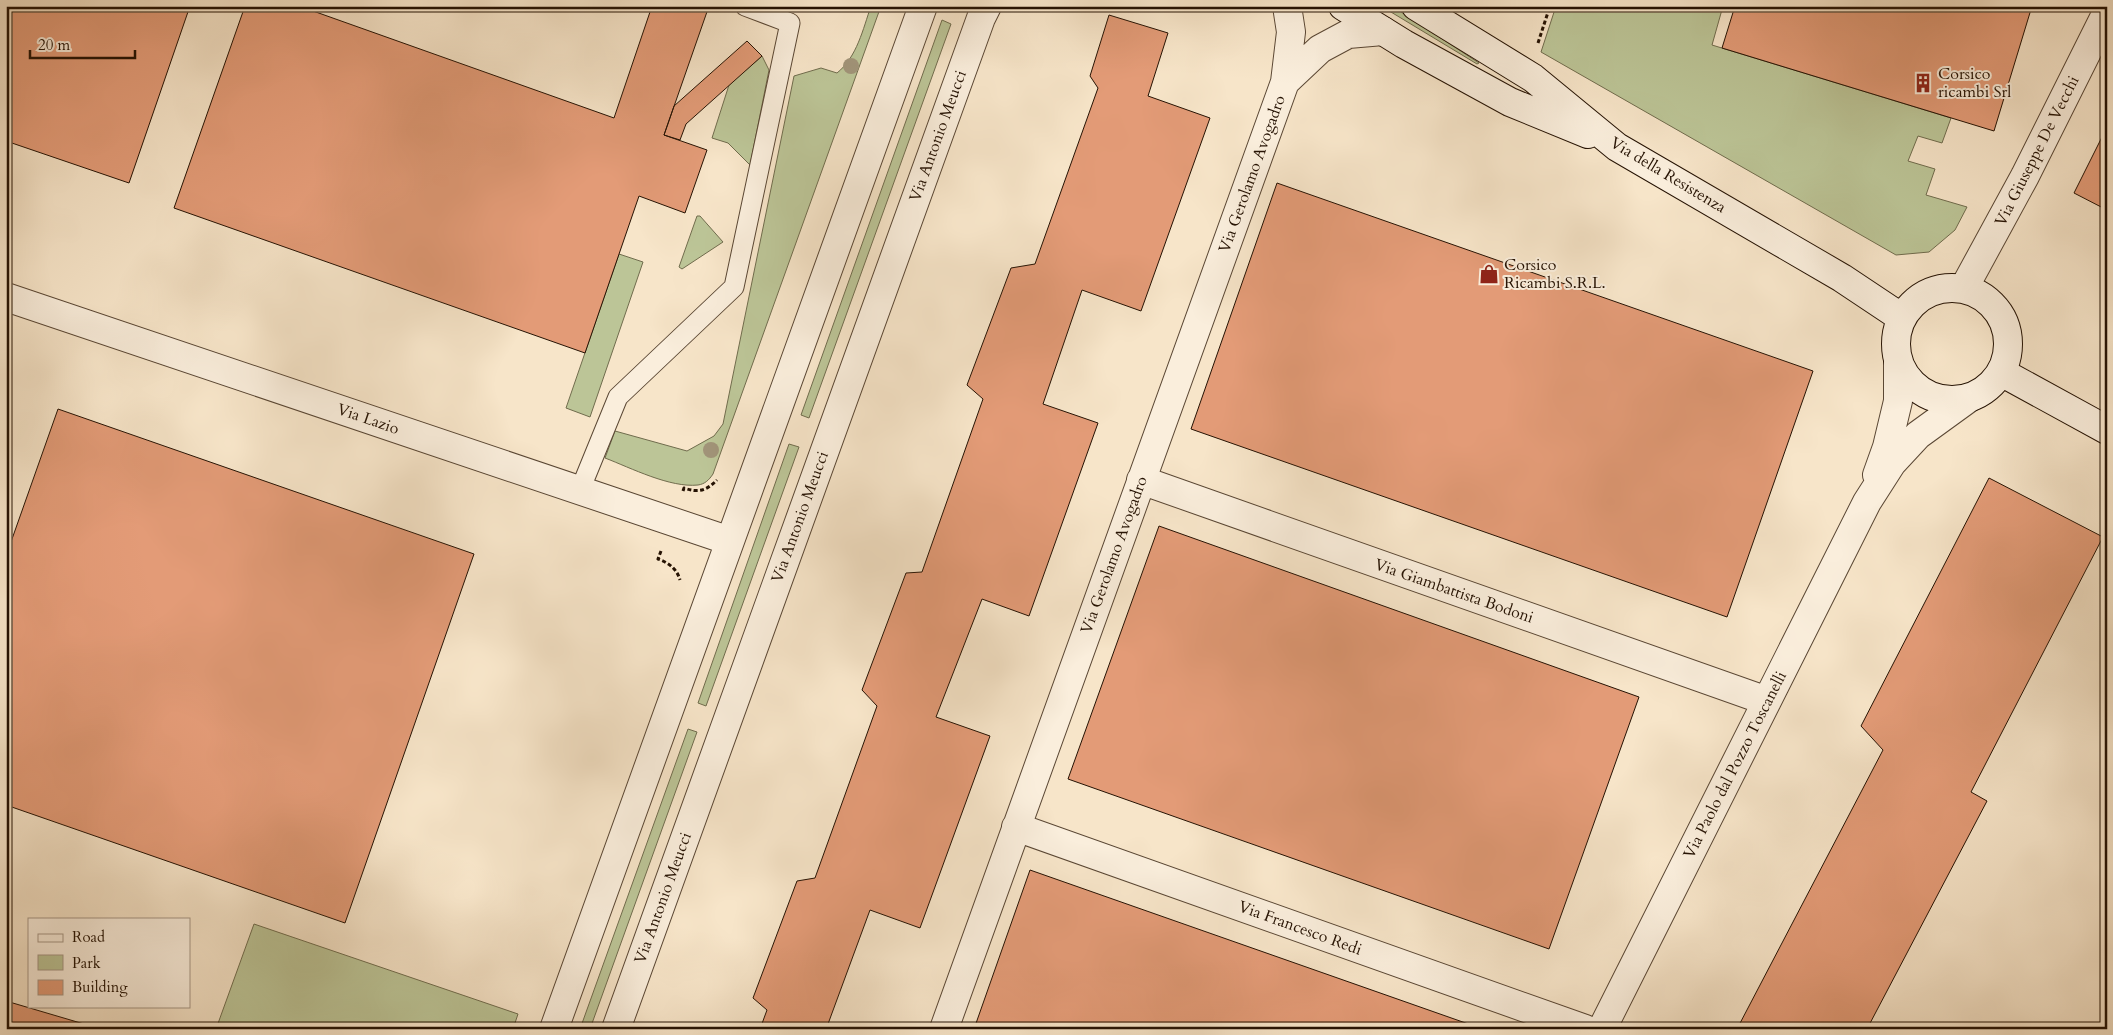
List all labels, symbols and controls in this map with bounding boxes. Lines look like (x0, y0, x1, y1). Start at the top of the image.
scale bar (30, 28, 135, 60)
text: 20 m (38, 35, 70, 55)
place label: Corsico ricambi Srl (1938, 63, 2011, 103)
street label: Via Antonio Meucci (904, 67, 972, 205)
building icon: Corsico ricambi Srl (1912, 72, 1934, 94)
street label: Via Giuseppe De Vecchi (1989, 72, 2085, 230)
street label: Via Gerolamo Avogadro (1213, 92, 1291, 256)
street label: Via della Resistenza (1606, 132, 1730, 218)
place label: Corsico Ricambi S.R.L. (1504, 254, 1606, 294)
shop icon: Corsico Ricambi S.R.L. (1478, 263, 1500, 285)
street label: Via Lazio (334, 398, 402, 440)
street label: Via Antonio Meucci (766, 448, 834, 586)
street label: Via Gerolamo Avogadro (1075, 473, 1153, 637)
street label: Via Giambattista Bodoni (1371, 553, 1537, 629)
street label: Via Paolo dal Pozzo Toscanelli (1678, 667, 1792, 862)
street label: Via Antonio Meucci (629, 829, 697, 967)
street label: Via Francesco Redi (1235, 895, 1365, 961)
legend (28, 918, 190, 1008)
text: Road (72, 927, 105, 947)
text: Park (72, 953, 101, 973)
text: Building (72, 977, 128, 997)

